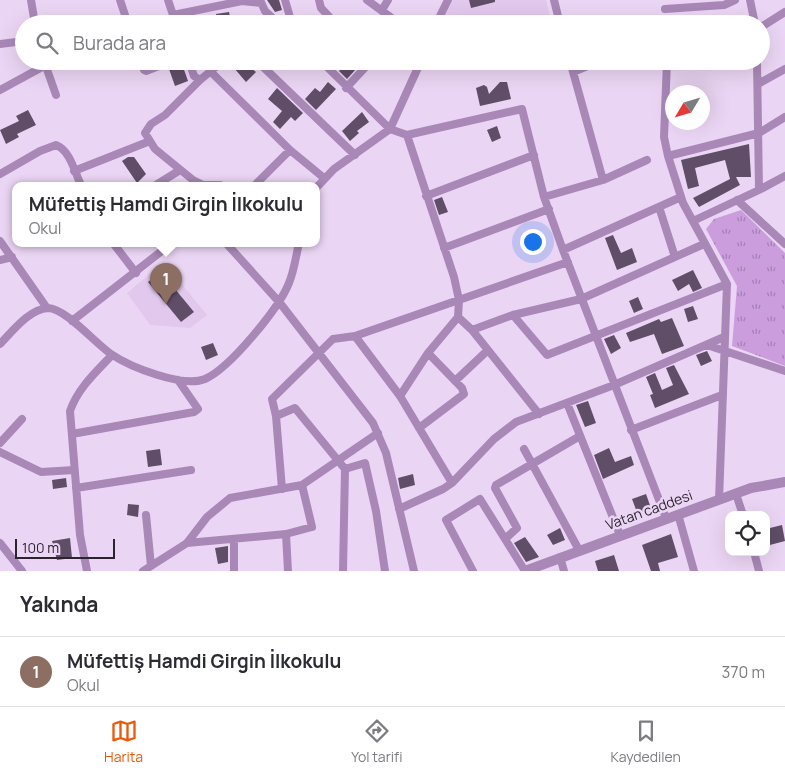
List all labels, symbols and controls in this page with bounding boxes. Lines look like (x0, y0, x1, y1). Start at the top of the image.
search box (15, 15, 770, 70)
icon: search (33, 29, 61, 57)
text: Burada ara (73, 30, 166, 56)
north arrow (665, 85, 710, 130)
popup (12, 182, 320, 247)
text: Müfettiş Hamdi Girgin İlkokulu (29, 191, 303, 217)
text: Okul (29, 217, 62, 239)
your location (520, 229, 546, 255)
pin: 1 (150, 263, 182, 304)
street label: Vatan caddesi (603, 485, 695, 534)
map controls (725, 511, 770, 556)
button: locate (725, 511, 770, 556)
scale bar (15, 536, 115, 559)
text: 100 m (22, 538, 59, 557)
text: Yakında (20, 590, 98, 618)
text: Müfettiş Hamdi Girgin İlkokulu (67, 648, 341, 674)
text: 1 (32, 661, 40, 683)
text: 370 m (722, 661, 765, 683)
text: Okul (67, 674, 100, 696)
tab: Harita (104, 717, 143, 766)
tab: Yol tarifi (351, 717, 402, 766)
tab: Kaydedilen (611, 717, 681, 766)

